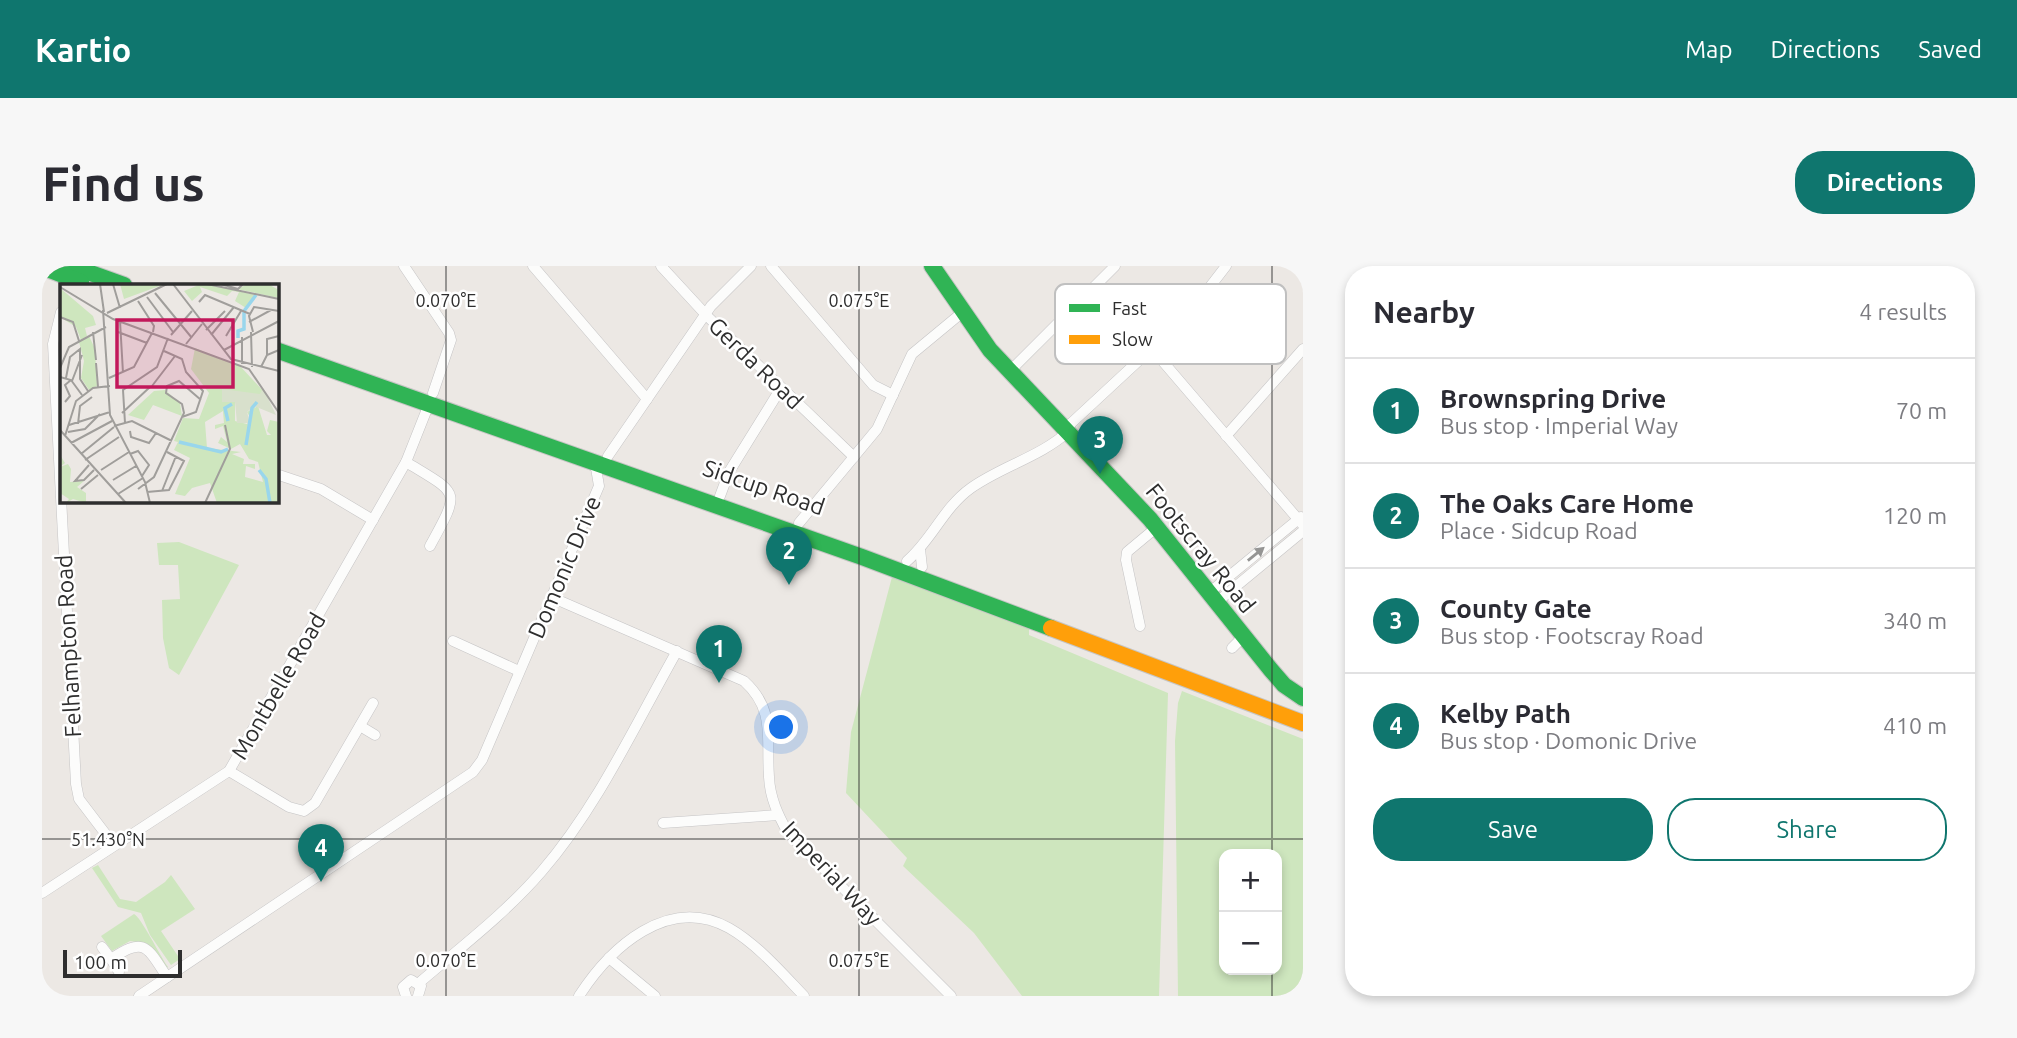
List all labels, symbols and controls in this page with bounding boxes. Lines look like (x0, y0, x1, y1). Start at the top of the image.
text: Kartio (35, 31, 131, 68)
text: Map (1685, 36, 1732, 63)
text: Directions (1770, 36, 1880, 63)
text: Saved (1918, 36, 1982, 63)
button: Directions (1795, 151, 1975, 214)
text: Find us (42, 155, 205, 210)
inset map (60, 284, 278, 502)
legend (1055, 284, 1286, 364)
text: 0.070°E (416, 290, 476, 310)
text: 0.075°E (829, 290, 889, 310)
text: Nearby (1373, 295, 1475, 329)
text: Fast (1112, 297, 1147, 319)
text: 4 results (1859, 299, 1947, 324)
street label: Gerda Road (704, 312, 808, 414)
text: Slow (1112, 328, 1153, 350)
text: Brownspring Drive (1440, 384, 1666, 413)
text: 1 (1390, 398, 1402, 423)
text: 70 m (1896, 398, 1947, 423)
text: Bus stop · Imperial Way (1440, 413, 1678, 438)
pin: 3 (1077, 416, 1123, 474)
street label: Sidcup Road (700, 455, 828, 519)
street label: Footscray Road (1141, 479, 1261, 617)
text: The Oaks Care Home (1440, 489, 1694, 518)
street label: Domonic Drive (523, 492, 605, 642)
text: 2 (1390, 503, 1402, 528)
text: 120 m (1883, 503, 1947, 528)
text: Place · Sidcup Road (1440, 518, 1638, 543)
pin: 2 (766, 527, 812, 585)
one-way arrow (1247, 546, 1265, 561)
street label: Felhampton Road (51, 554, 85, 738)
text: County Gate (1440, 594, 1592, 623)
street label: Montbelle Road (226, 608, 330, 764)
text: 3 (1390, 608, 1402, 633)
text: 340 m (1883, 608, 1947, 633)
text: Bus stop · Footscray Road (1440, 623, 1704, 648)
pin: 1 (696, 625, 742, 683)
text: Kelby Path (1440, 699, 1571, 728)
your location (764, 710, 798, 744)
text: 4 (1390, 713, 1402, 738)
text: 410 m (1883, 713, 1947, 738)
text: Bus stop · Domonic Drive (1440, 728, 1697, 753)
button: Save (1373, 798, 1653, 861)
button: Share (1667, 798, 1947, 861)
street label: Imperial Way (777, 816, 887, 930)
pin: 4 (298, 824, 344, 882)
text: 51.430°N (71, 829, 145, 849)
map controls (1219, 849, 1282, 975)
button: + (1219, 849, 1282, 912)
button: − (1219, 912, 1282, 975)
scale bar (63, 947, 182, 979)
text: 0.070°E (416, 950, 476, 970)
text: 0.075°E (829, 950, 889, 970)
text: 100 m (74, 951, 127, 973)

